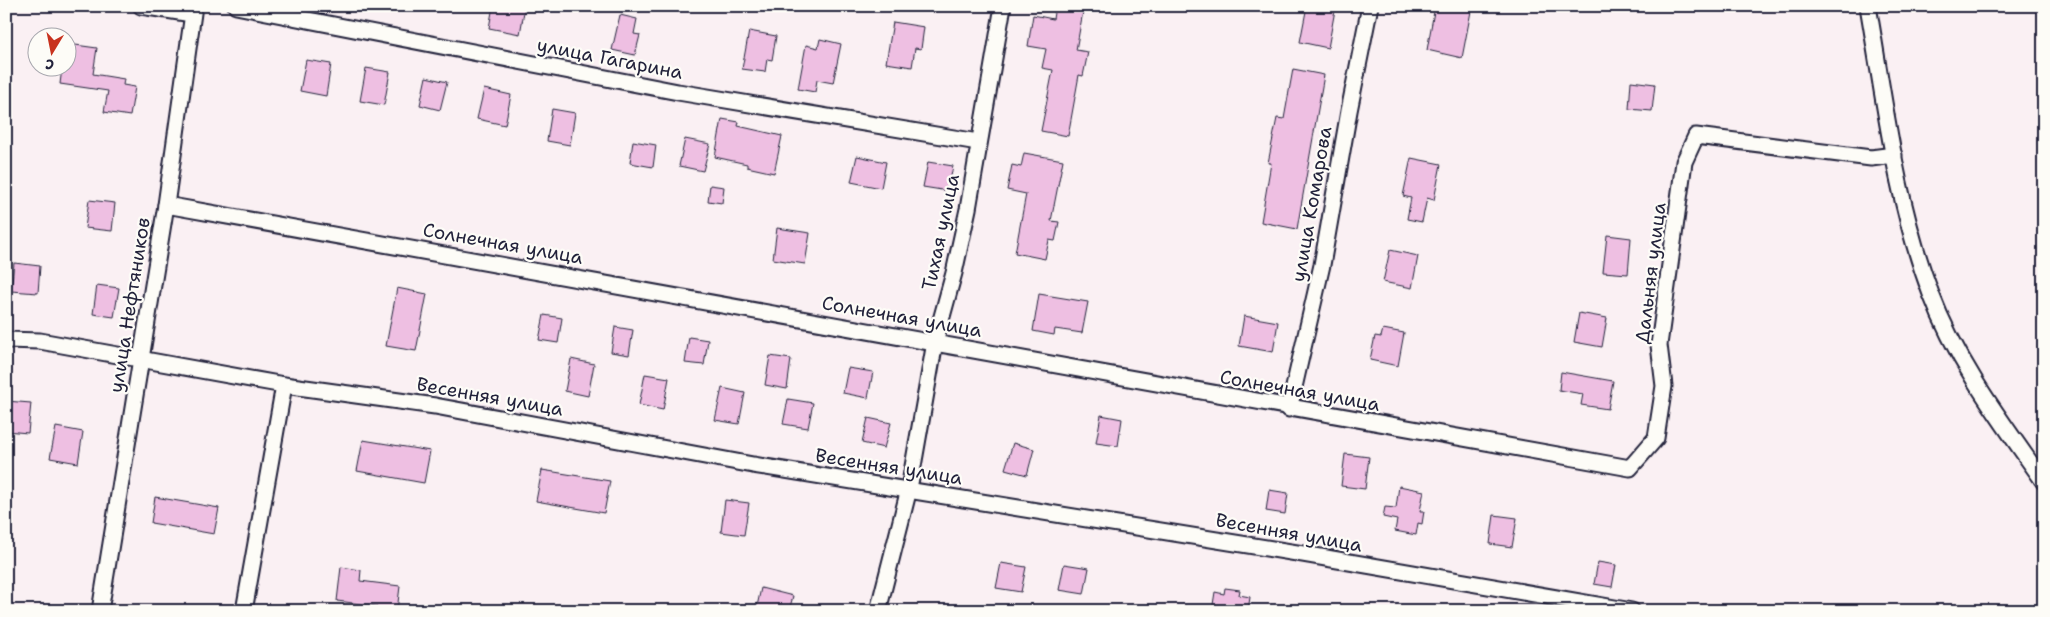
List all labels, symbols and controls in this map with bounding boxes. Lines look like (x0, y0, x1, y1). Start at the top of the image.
north arrow (28, 28, 78, 78)
street label: улица Гагарина (535, 32, 685, 85)
text: С (44, 55, 56, 74)
street label: улица Комарова (1286, 124, 1337, 284)
street label: Тихая улица (916, 172, 965, 292)
street label: Дальняя улица (1629, 201, 1672, 345)
street label: улица Нефтяников (103, 216, 156, 395)
street label: Солнечная улица (421, 217, 585, 270)
street label: Солнечная улица (820, 290, 984, 343)
street label: Солнечная улица (1218, 364, 1382, 417)
street label: Весенняя улица (415, 371, 565, 422)
street label: Весенняя улица (814, 443, 964, 490)
street label: Весенняя улица (1214, 507, 1364, 558)

